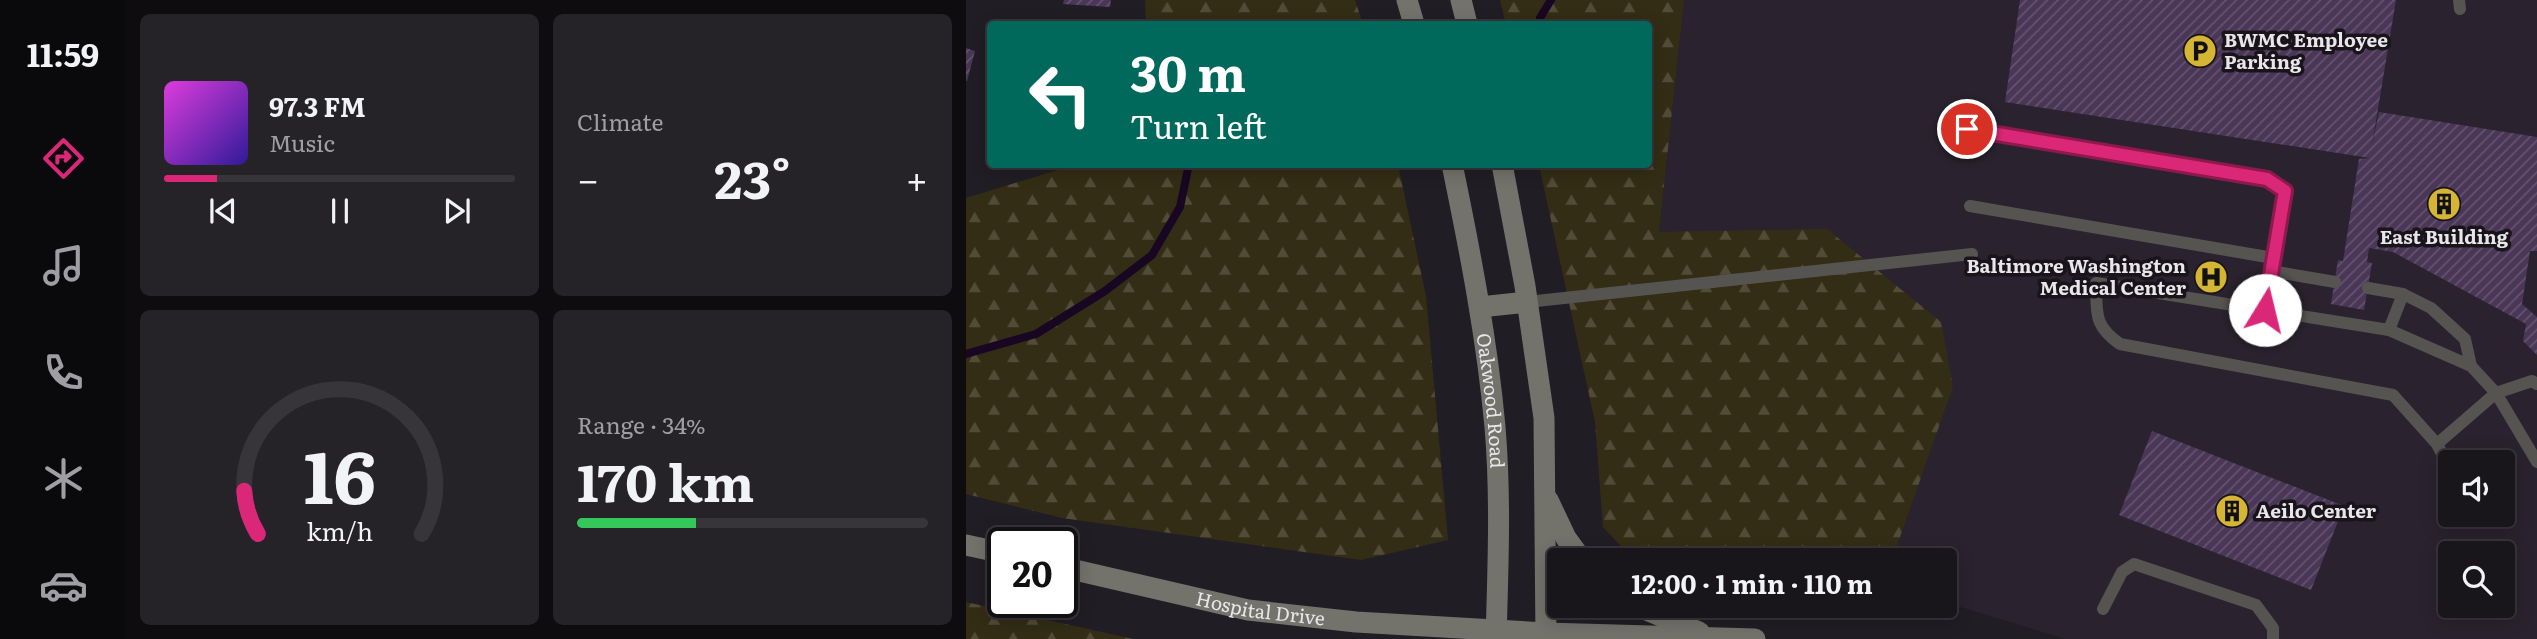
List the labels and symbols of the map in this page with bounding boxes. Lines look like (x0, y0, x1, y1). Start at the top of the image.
place label: BWMC Employee Parking (2224, 25, 2388, 75)
parking icon: BWMC Employee Parking (2181, 32, 2219, 70)
pin (1937, 99, 1997, 159)
building icon: East Building (2425, 185, 2463, 223)
place label: East Building (2380, 222, 2509, 250)
place label: Baltimore Washington Medical Center (1966, 251, 2187, 301)
hospital icon: Baltimore Washington Medical Center (2192, 258, 2230, 296)
position arrow (2228, 273, 2302, 347)
street label: Oakwood Road (1471, 331, 1513, 469)
building icon: Aeilo Center (2213, 492, 2251, 530)
place label: Aeilo Center (2256, 496, 2377, 524)
speed limit sign: 20 (987, 527, 1078, 618)
street label: Hospital Drive (1193, 583, 1327, 631)

